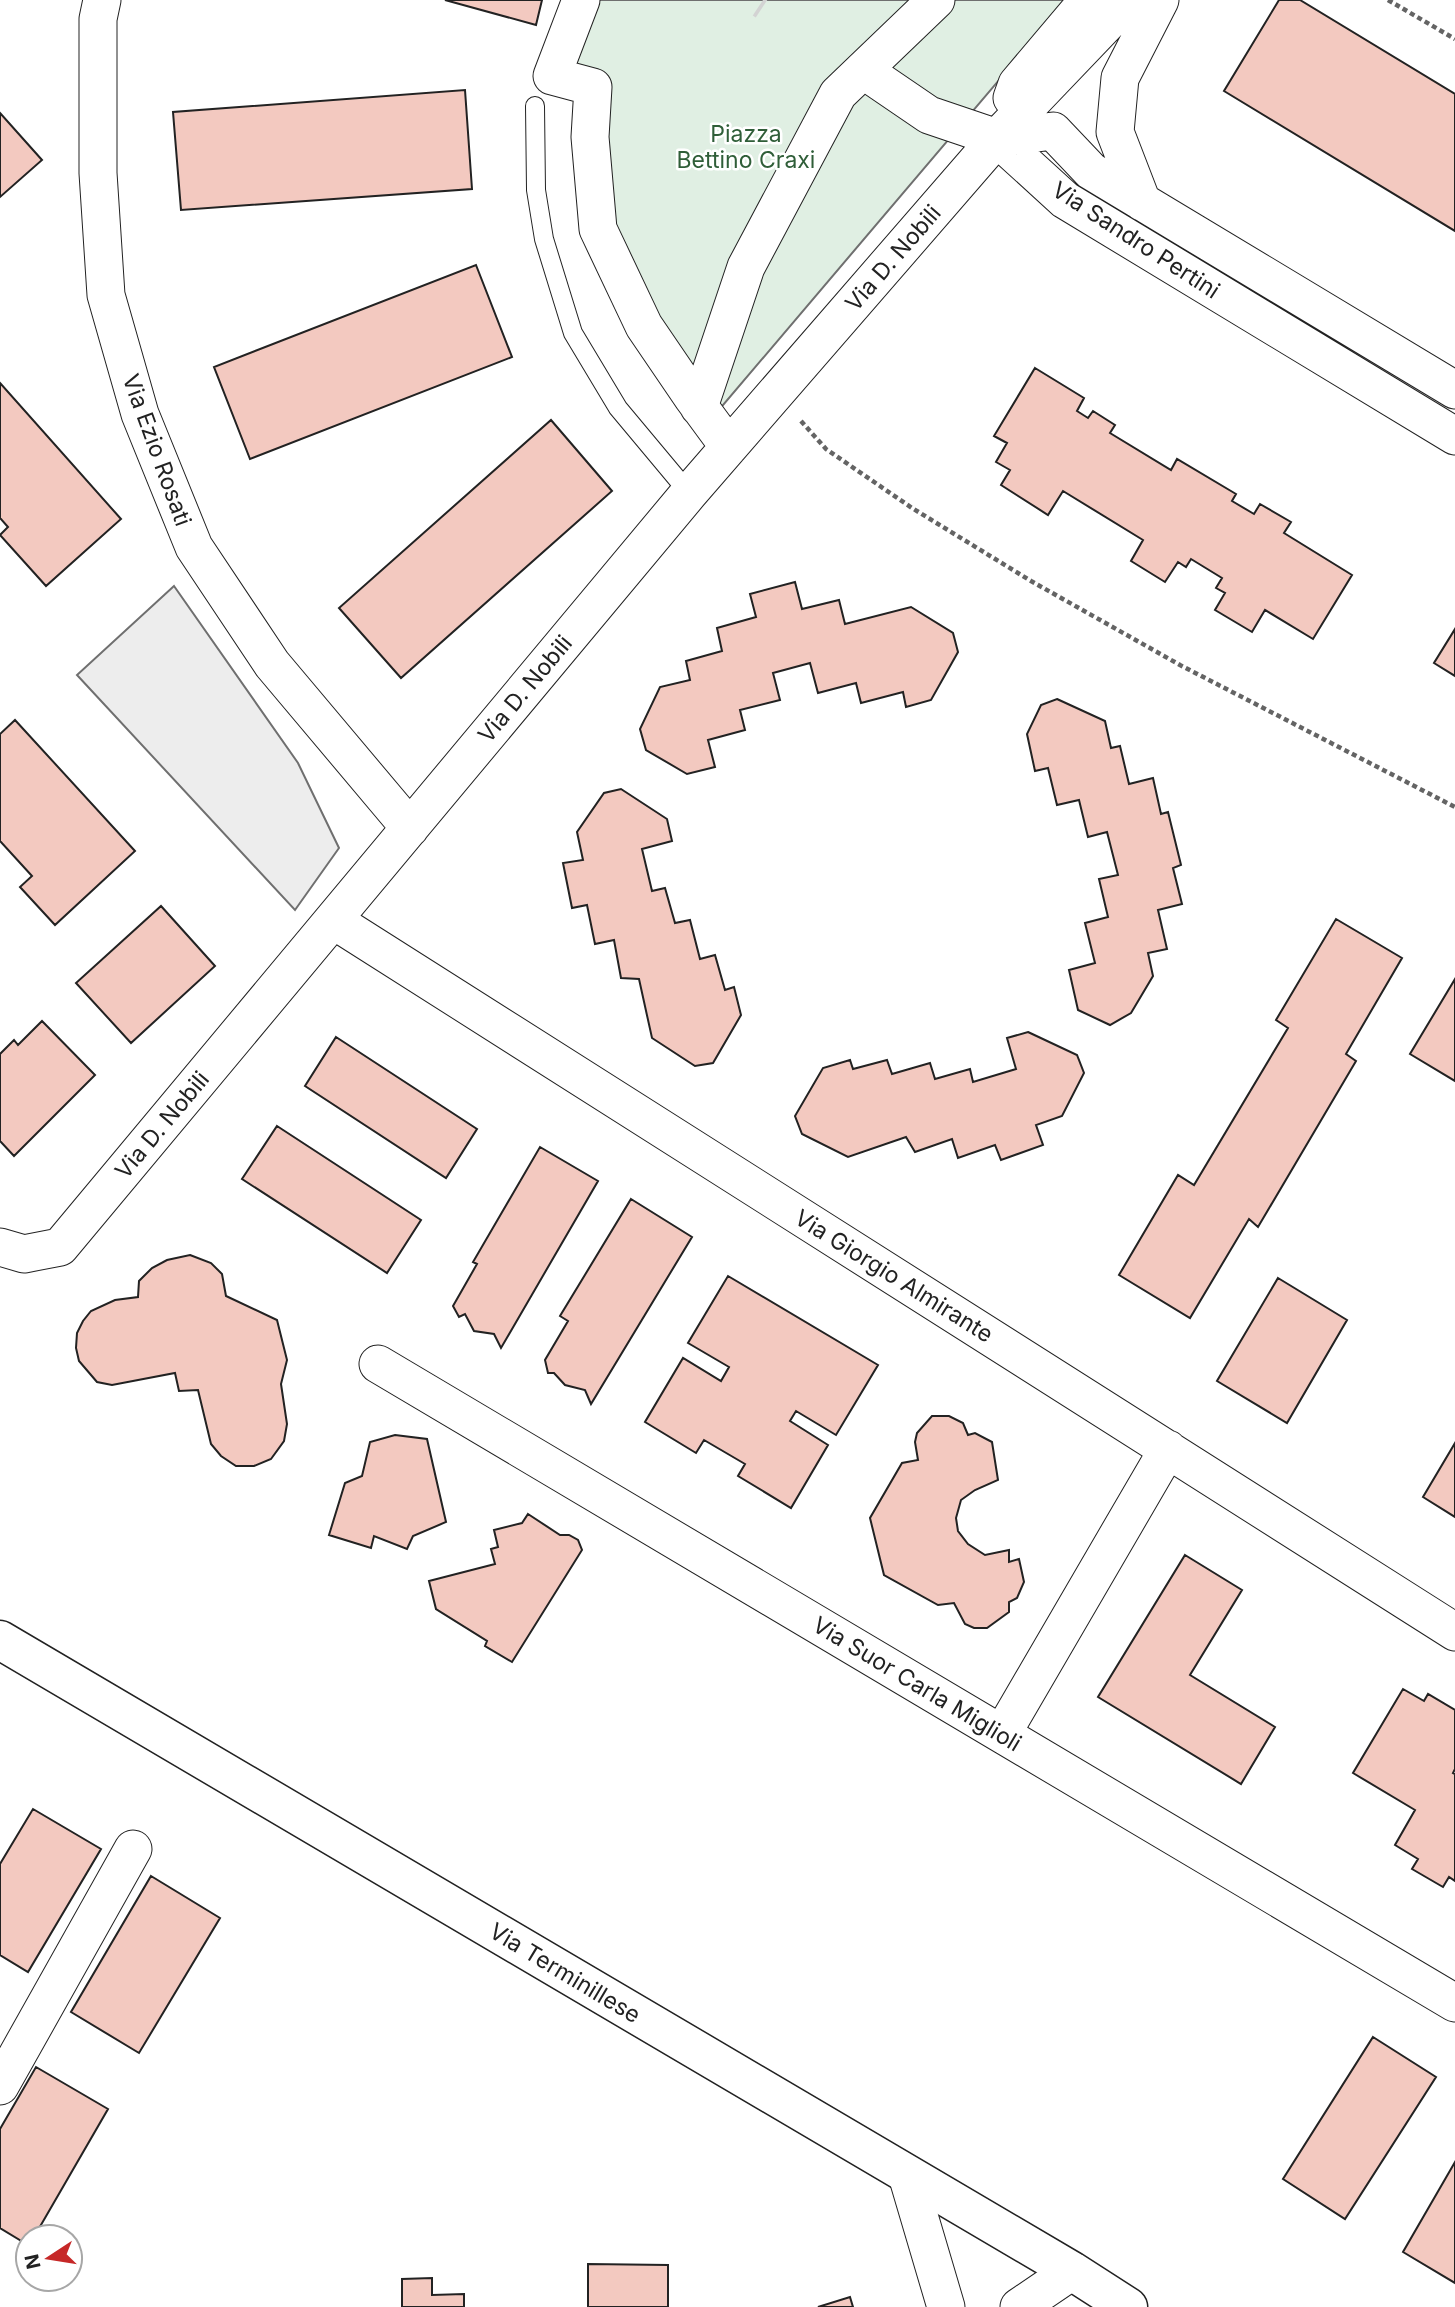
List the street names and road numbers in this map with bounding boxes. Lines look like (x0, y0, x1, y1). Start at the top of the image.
street label: Via Sandro Pertini (1047, 175, 1225, 305)
street label: Via D. Nobili (839, 199, 947, 317)
street label: Via Ezio Rosati (117, 370, 197, 530)
street label: Via D. Nobili (472, 630, 578, 748)
street label: Via D. Nobili (109, 1066, 215, 1184)
street label: Via Giorgio Almirante (790, 1204, 998, 1348)
street label: Via Suor Carla Miglioli (808, 1611, 1026, 1757)
street label: Via Terminillese (484, 1917, 646, 2029)

